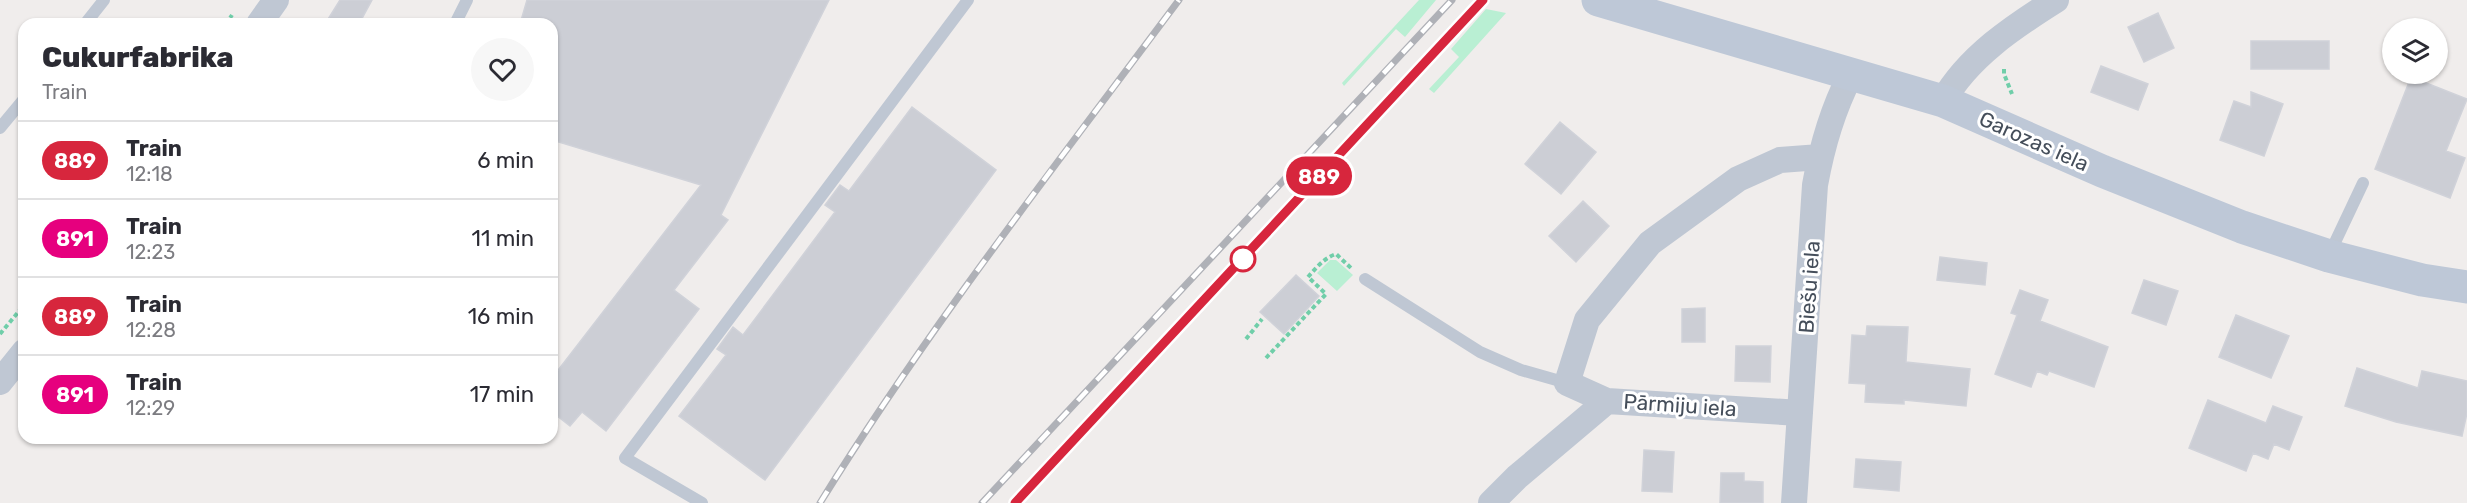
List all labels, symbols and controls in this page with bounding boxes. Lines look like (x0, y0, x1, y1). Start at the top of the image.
map controls (2382, 18, 2448, 84)
button: layers (2382, 18, 2448, 84)
button: heart (471, 38, 534, 101)
text: Cukurfabrika (42, 41, 234, 74)
text: Train (42, 80, 87, 104)
street label: Garozas iela (1975, 106, 2093, 176)
text: Train (126, 135, 182, 162)
text: 6 min (477, 147, 534, 174)
text: 889 (54, 148, 96, 173)
line badge: 889 (1284, 156, 1354, 195)
text: 12:18 (126, 162, 173, 186)
text: 889 (1298, 164, 1340, 189)
text: Train (126, 213, 182, 240)
text: 11 min (472, 225, 534, 252)
text: 891 (56, 226, 94, 251)
text: 12:23 (126, 240, 175, 264)
street label: Biešu iela (1793, 240, 1825, 334)
unlabelled marker (1230, 246, 1256, 272)
text: Train (126, 291, 182, 318)
text: 16 min (468, 303, 534, 330)
text: 889 (54, 304, 96, 329)
text: 12:28 (126, 318, 176, 342)
text: Train (126, 369, 182, 396)
text: 17 min (470, 381, 534, 408)
text: 891 (56, 382, 94, 407)
street label: Pārmiju iela (1623, 389, 1737, 421)
text: 12:29 (126, 396, 175, 420)

